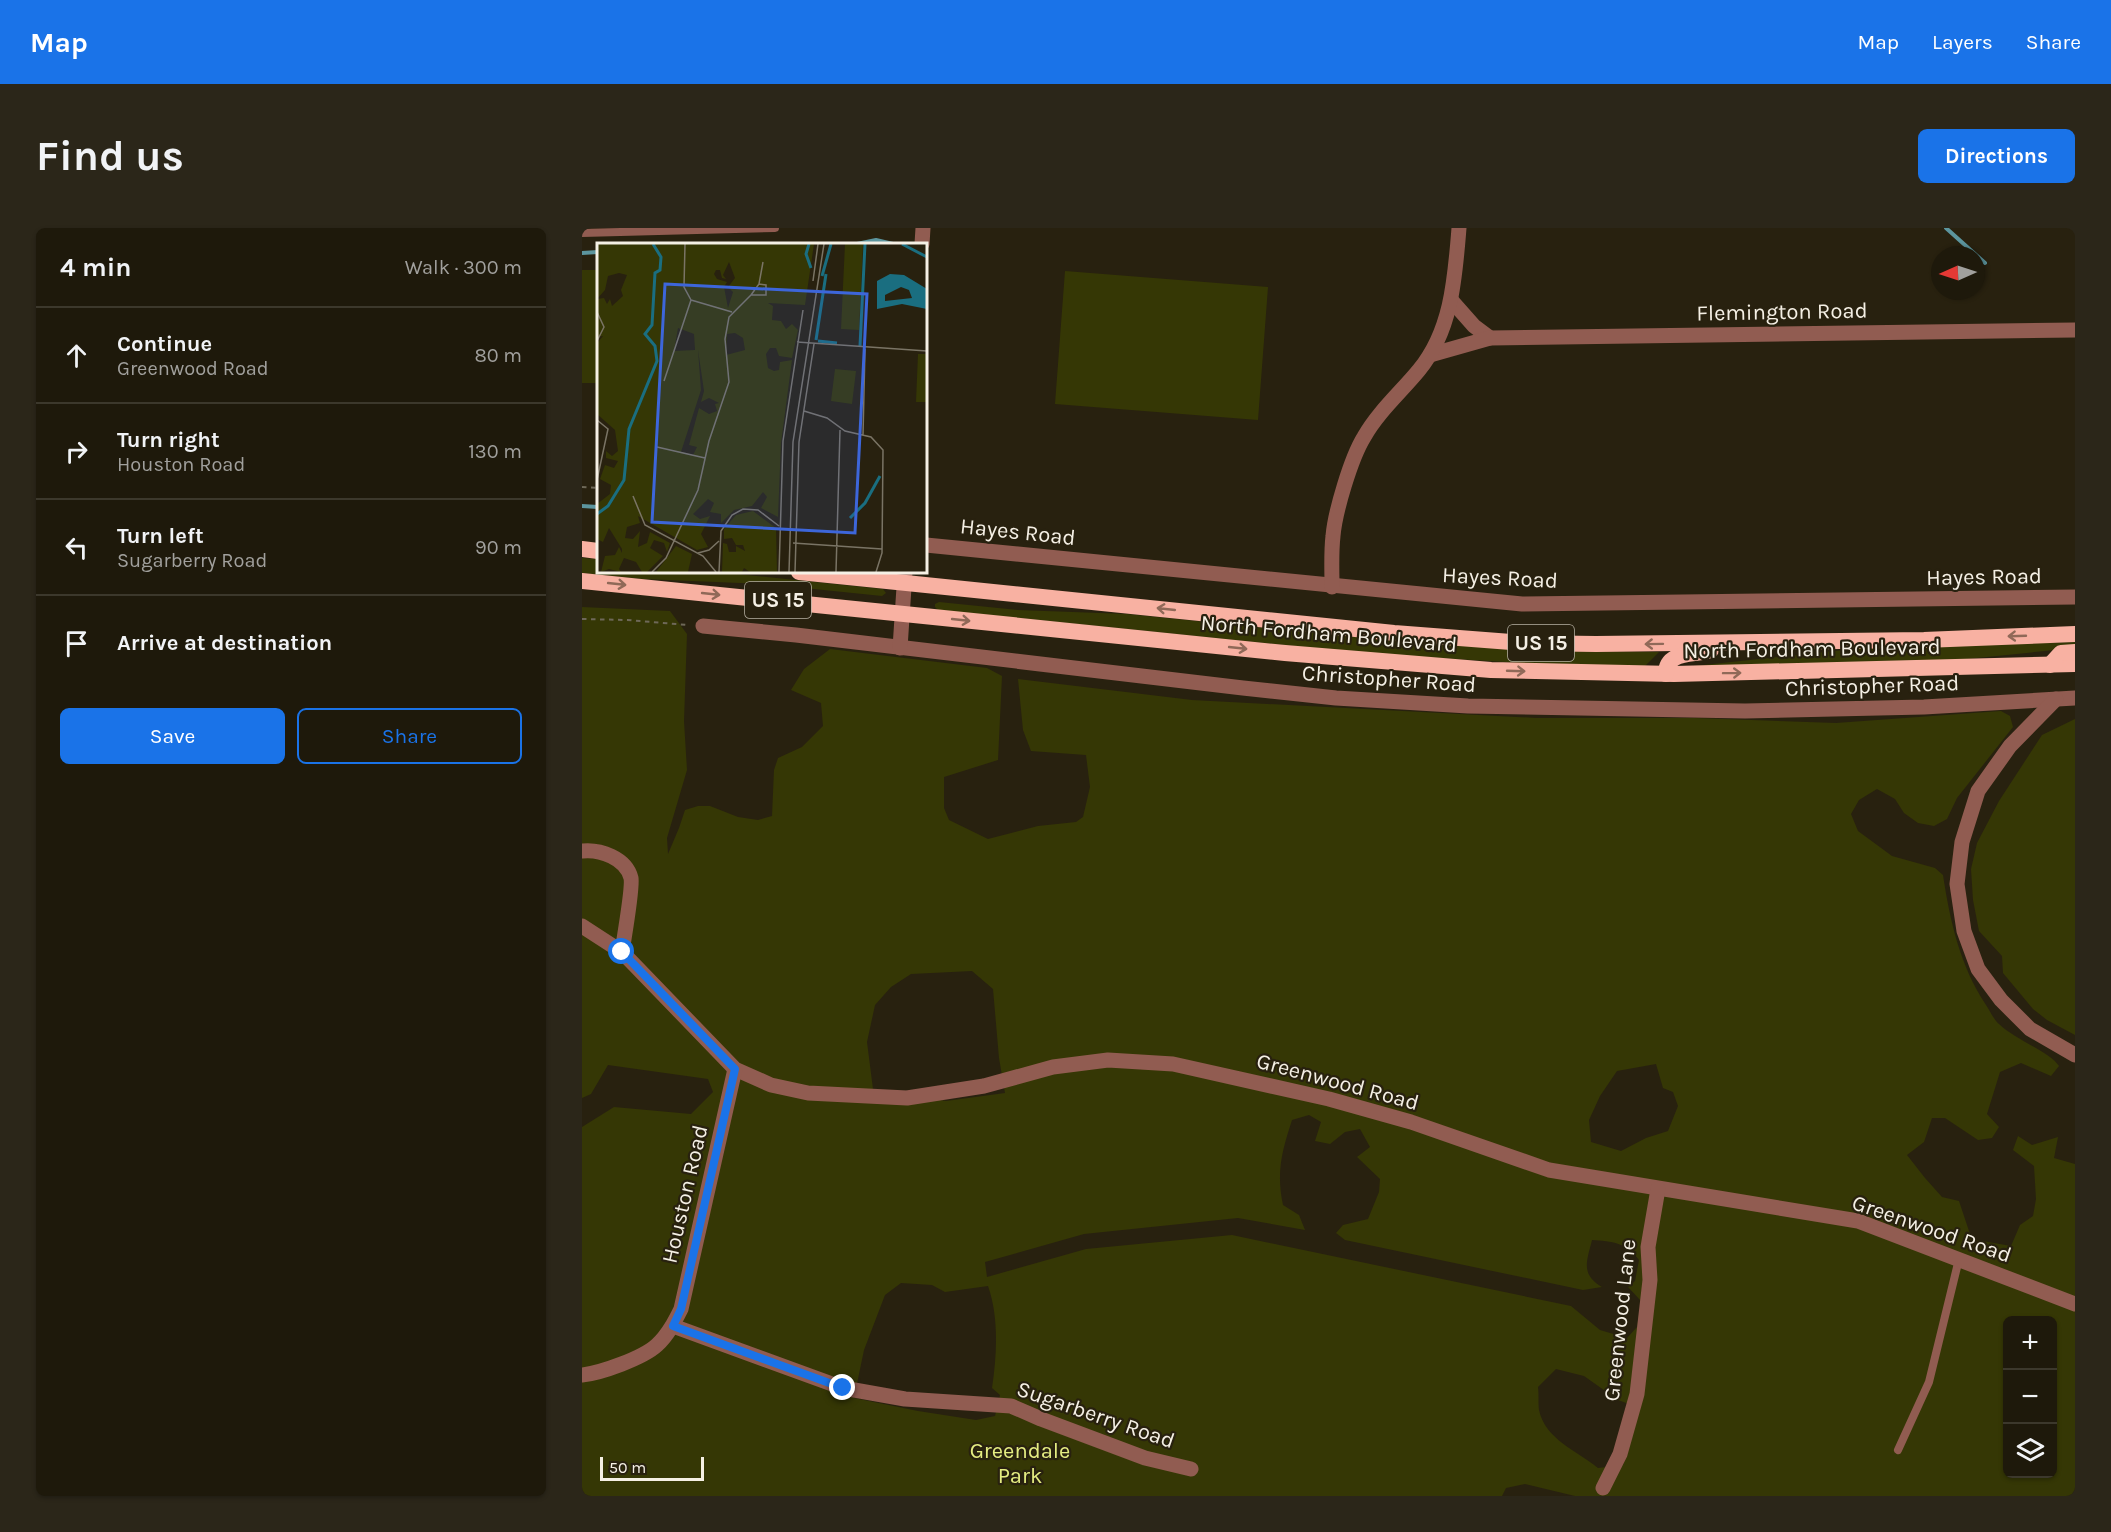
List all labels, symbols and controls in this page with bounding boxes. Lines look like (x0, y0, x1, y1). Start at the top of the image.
text: Map (30, 26, 88, 59)
text: Map (1857, 30, 1899, 54)
text: Layers (1932, 30, 1993, 54)
text: Share (2026, 30, 2081, 54)
button: Directions (1918, 129, 2075, 183)
text: Find us (36, 131, 184, 181)
inset map (597, 243, 927, 573)
north arrow (1931, 246, 1985, 300)
text: 4 min (60, 252, 131, 283)
text: Walk · 300 m (405, 256, 522, 279)
street label: Flemington Road (1696, 298, 1868, 326)
text: Continue (117, 331, 212, 357)
icon: ahead (60, 339, 93, 372)
text: 80 m (474, 344, 522, 367)
text: Greenwood Road (117, 357, 269, 380)
text: Turn right (117, 427, 220, 453)
icon: right (60, 435, 93, 468)
text: 130 m (468, 440, 522, 463)
text: Houston Road (117, 453, 245, 476)
street label: Hayes Road (959, 513, 1077, 551)
text: Turn left (117, 523, 204, 549)
icon: left (60, 531, 93, 564)
text: 90 m (475, 536, 522, 559)
text: Sugarberry Road (117, 549, 267, 572)
street label: Hayes Road (1441, 562, 1558, 594)
street label: Hayes Road (1926, 563, 2042, 591)
one-way arrow (607, 579, 627, 590)
road number: US 15 (745, 582, 811, 618)
one-way arrow (700, 589, 720, 600)
one-way arrow (1157, 603, 1177, 614)
street label: North Fordham Boulevard (1199, 610, 1458, 658)
one-way arrow (950, 615, 970, 626)
road number: US 15 (1508, 625, 1574, 661)
icon: arrive (60, 627, 93, 660)
text: Arrive at destination (117, 630, 332, 656)
one-way arrow (2007, 631, 2027, 642)
street label: North Fordham Boulevard (1683, 634, 1941, 664)
one-way arrow (1644, 638, 1664, 649)
one-way arrow (1228, 643, 1248, 654)
street label: Christopher Road (1301, 660, 1477, 698)
one-way arrow (1506, 665, 1526, 676)
one-way arrow (1722, 667, 1742, 679)
street label: Christopher Road (1784, 670, 1960, 702)
button: Save (60, 708, 285, 764)
button: Share (297, 708, 522, 764)
route start (608, 938, 634, 964)
street label: Greenwood Road (1254, 1048, 1422, 1116)
street label: Houston Road (656, 1123, 714, 1266)
street label: Greenwood Road (1849, 1189, 2015, 1268)
street label: Greenwood Lane (1599, 1238, 1641, 1403)
map controls (2003, 1316, 2057, 1478)
button: + (2003, 1316, 2057, 1370)
button: − (2003, 1370, 2057, 1424)
route end (829, 1374, 855, 1400)
street label: Sugarberry Road (1013, 1376, 1178, 1454)
button: layers (2003, 1424, 2057, 1478)
park label: Greendale Park (970, 1438, 1070, 1489)
scale bar (600, 1454, 704, 1482)
text: 50 m (609, 1458, 646, 1477)

